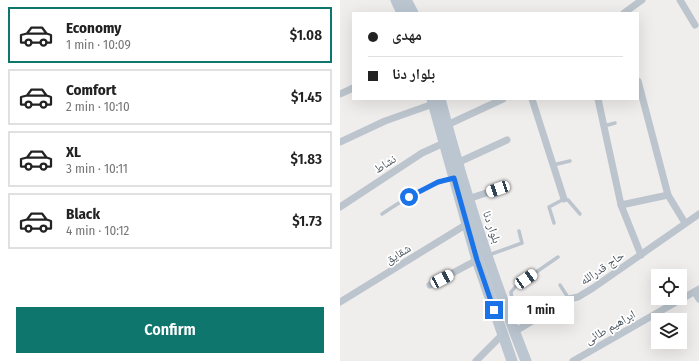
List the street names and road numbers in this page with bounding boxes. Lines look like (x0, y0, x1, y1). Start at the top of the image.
street label: نشاط (371, 152, 399, 176)
street label: بلوار دنا (480, 209, 504, 245)
street label: شقایق (383, 241, 414, 267)
street label: حاج قدرالله (577, 248, 627, 288)
street label: ابراهیم طائی (582, 307, 638, 348)

